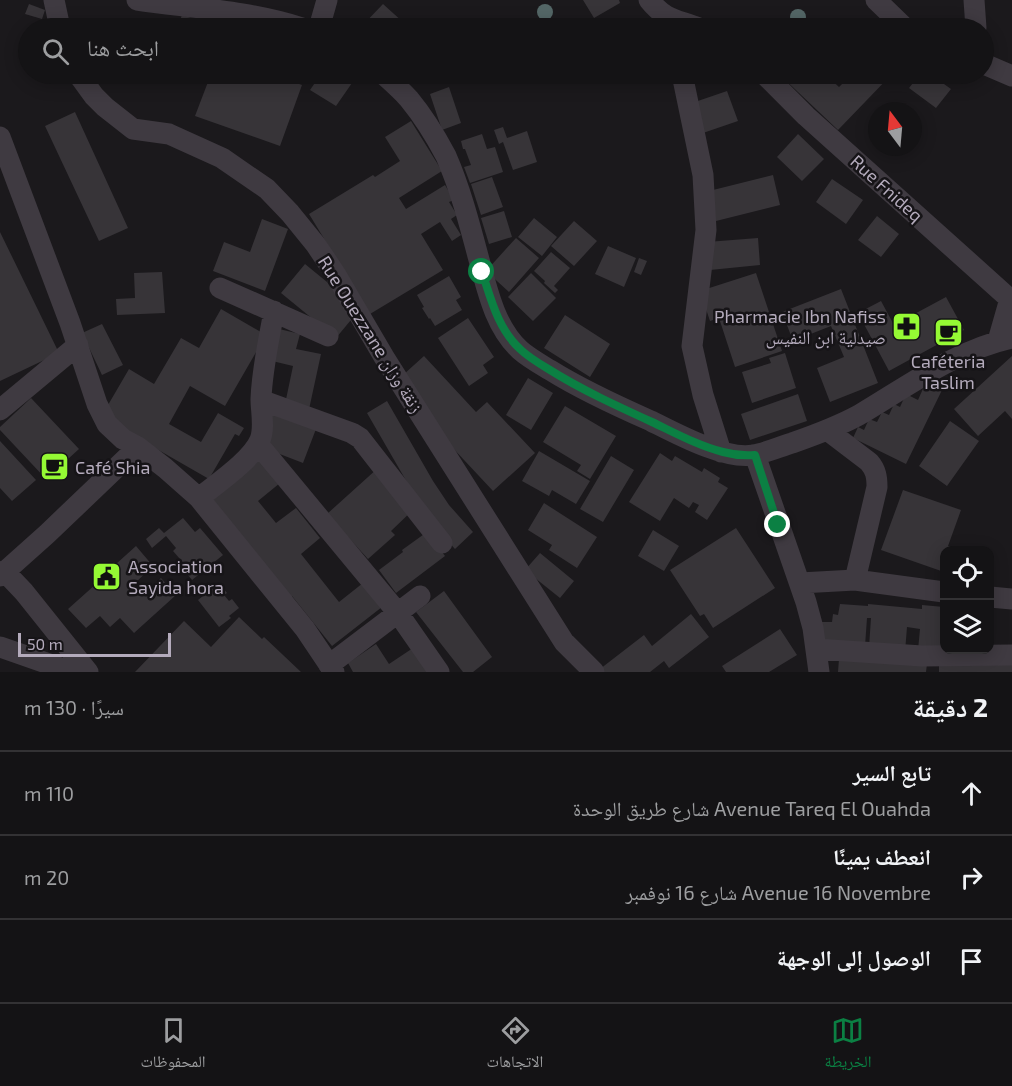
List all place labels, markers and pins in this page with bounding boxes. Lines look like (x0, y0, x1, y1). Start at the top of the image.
place label: Pharmacie Ibn Nafiss صيدلية ابن النفيس (714, 305, 886, 349)
pharmacy icon: Pharmacie Ibn Nafiss صيدلية ابن النفيس (891, 310, 923, 342)
cafe icon: Caféteria Taslim (932, 316, 964, 348)
place label: Caféteria Taslim (911, 350, 985, 393)
cafe icon: Café Shia (38, 451, 70, 483)
place label: Café Shia (75, 456, 150, 478)
place label: Association Sayida hora (128, 555, 224, 598)
public building icon: Association Sayida hora (91, 560, 123, 592)

